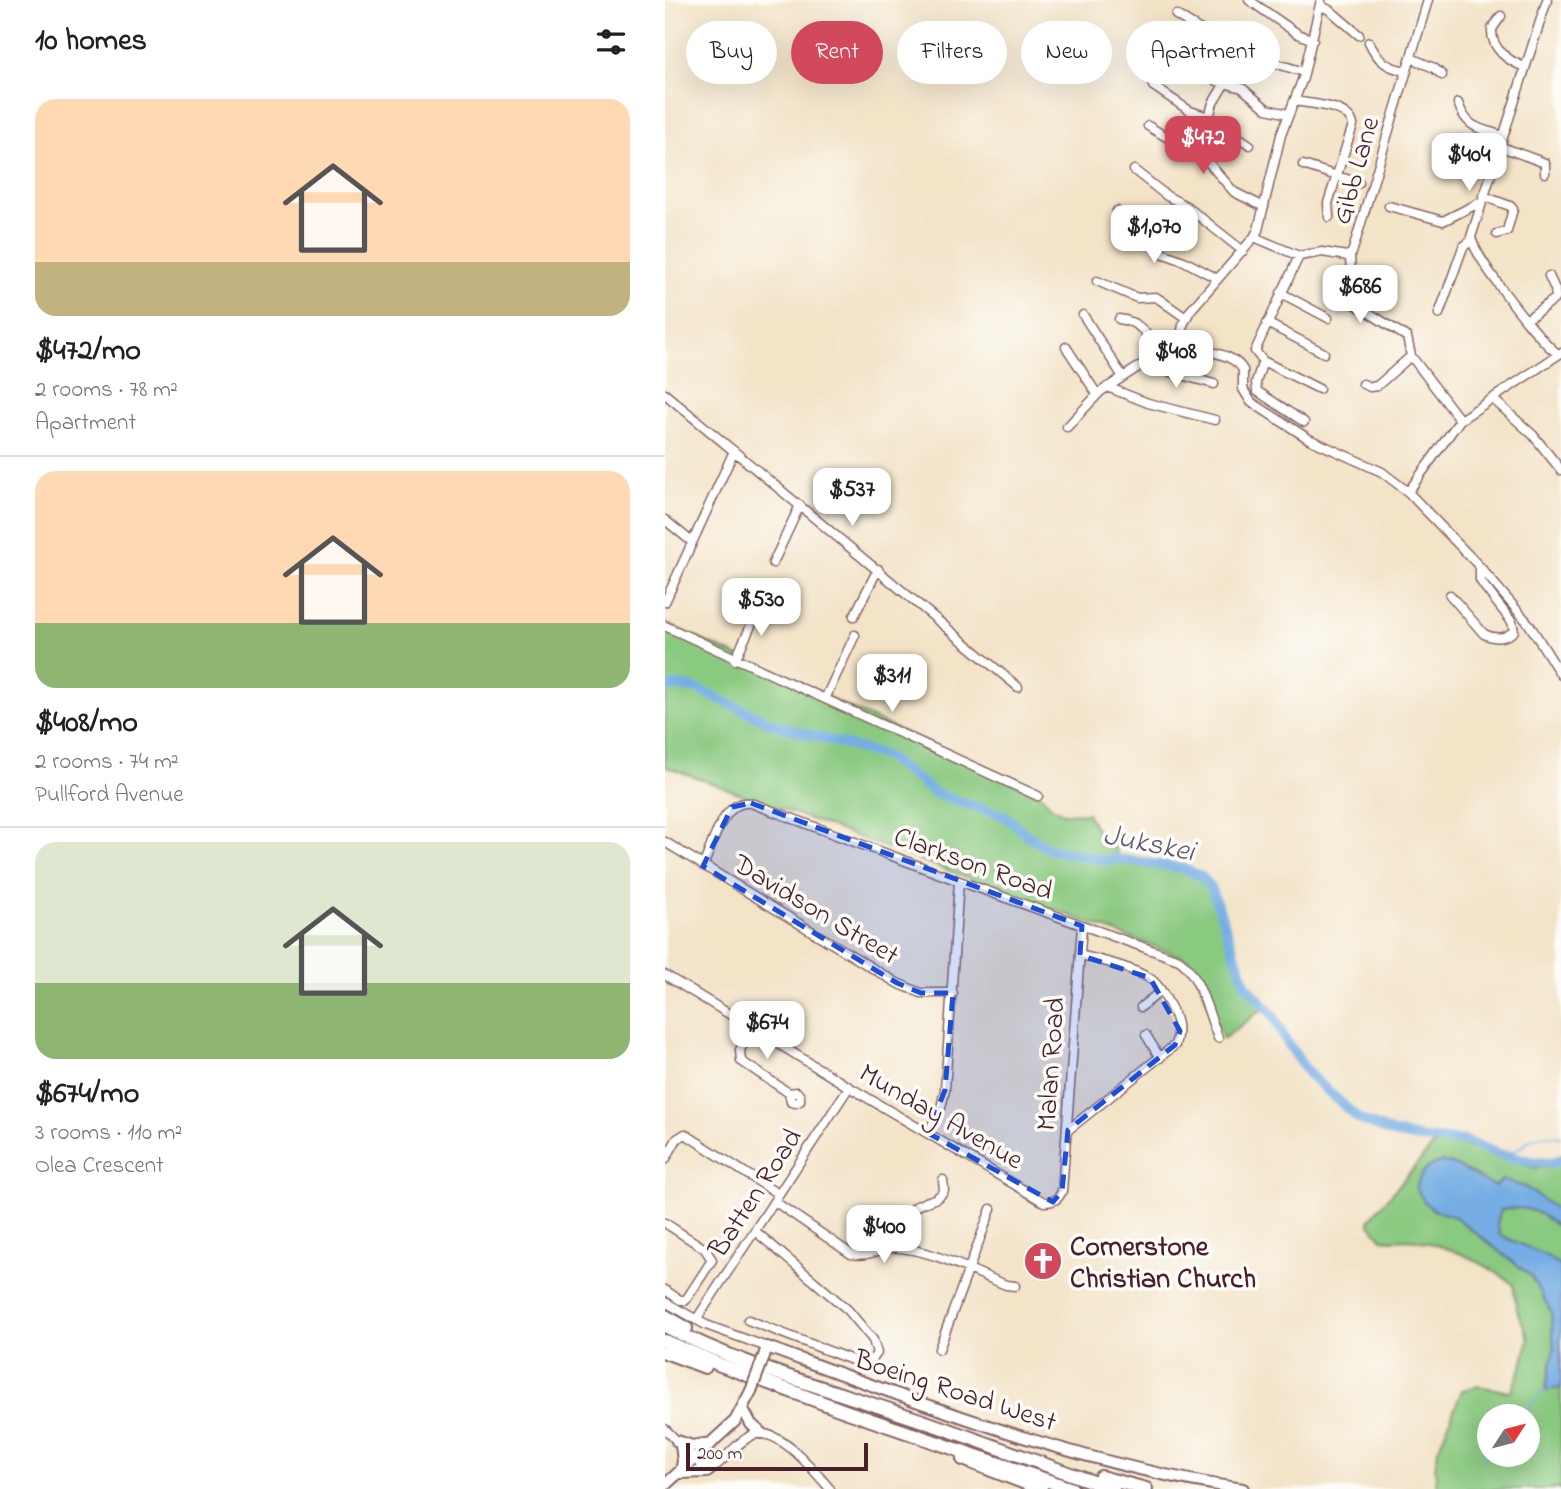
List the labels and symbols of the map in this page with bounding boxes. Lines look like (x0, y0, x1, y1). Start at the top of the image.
street label: Gibb Lane (1322, 112, 1392, 230)
pin: $472 (1162, 116, 1244, 176)
pin: $404 (1428, 134, 1510, 193)
pin: $1,070 (1097, 205, 1211, 265)
pin: $686 (1319, 266, 1401, 325)
pin: $408 (1135, 330, 1217, 390)
pin: $537 (811, 468, 893, 528)
pin: $530 (720, 578, 802, 638)
pin: $311 (851, 654, 933, 714)
water label: Jukskei (1099, 815, 1200, 876)
street label: Clarkson Road (887, 818, 1058, 913)
street label: Davidson Street (723, 845, 906, 977)
street label: Malan Road (1027, 996, 1078, 1132)
pin: $674 (726, 1002, 808, 1061)
street label: Munday Avenue (850, 1054, 1031, 1182)
street label: Batten Road (699, 1121, 814, 1268)
pin: $400 (843, 1206, 925, 1265)
place label: Cornerstone Christian Church (1070, 1228, 1256, 1301)
church icon: Cornerstone Christian Church (1022, 1240, 1064, 1282)
street label: Boeing Road West (848, 1340, 1061, 1444)
north arrow (1477, 1404, 1540, 1466)
scale bar (686, 1440, 868, 1472)

